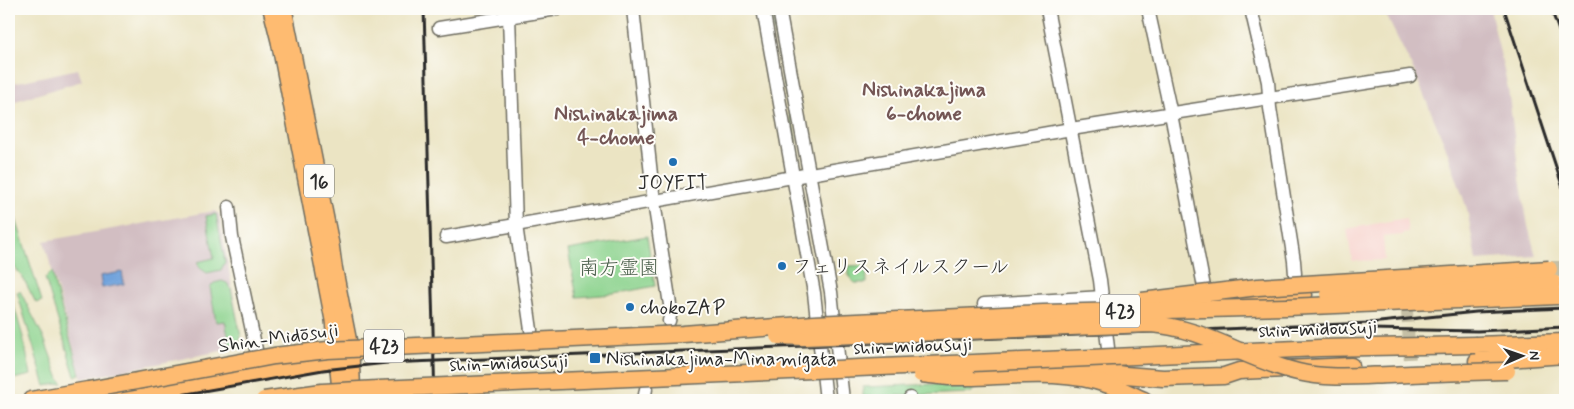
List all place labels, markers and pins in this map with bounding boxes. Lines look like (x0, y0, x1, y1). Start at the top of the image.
marker: JOYFIT (667, 156, 679, 168)
place label: JOYFIT (638, 170, 708, 197)
place label: フェリスネイルスクール (792, 254, 1010, 281)
marker: フェリスネイルスクール (776, 260, 788, 272)
place label: chokoZAP (640, 295, 725, 322)
marker: chokoZAP (624, 301, 636, 313)
place label: Nishinakajima-Minamigata (606, 346, 837, 373)
marker: Nishinakajima-Minamigata (588, 351, 602, 365)

